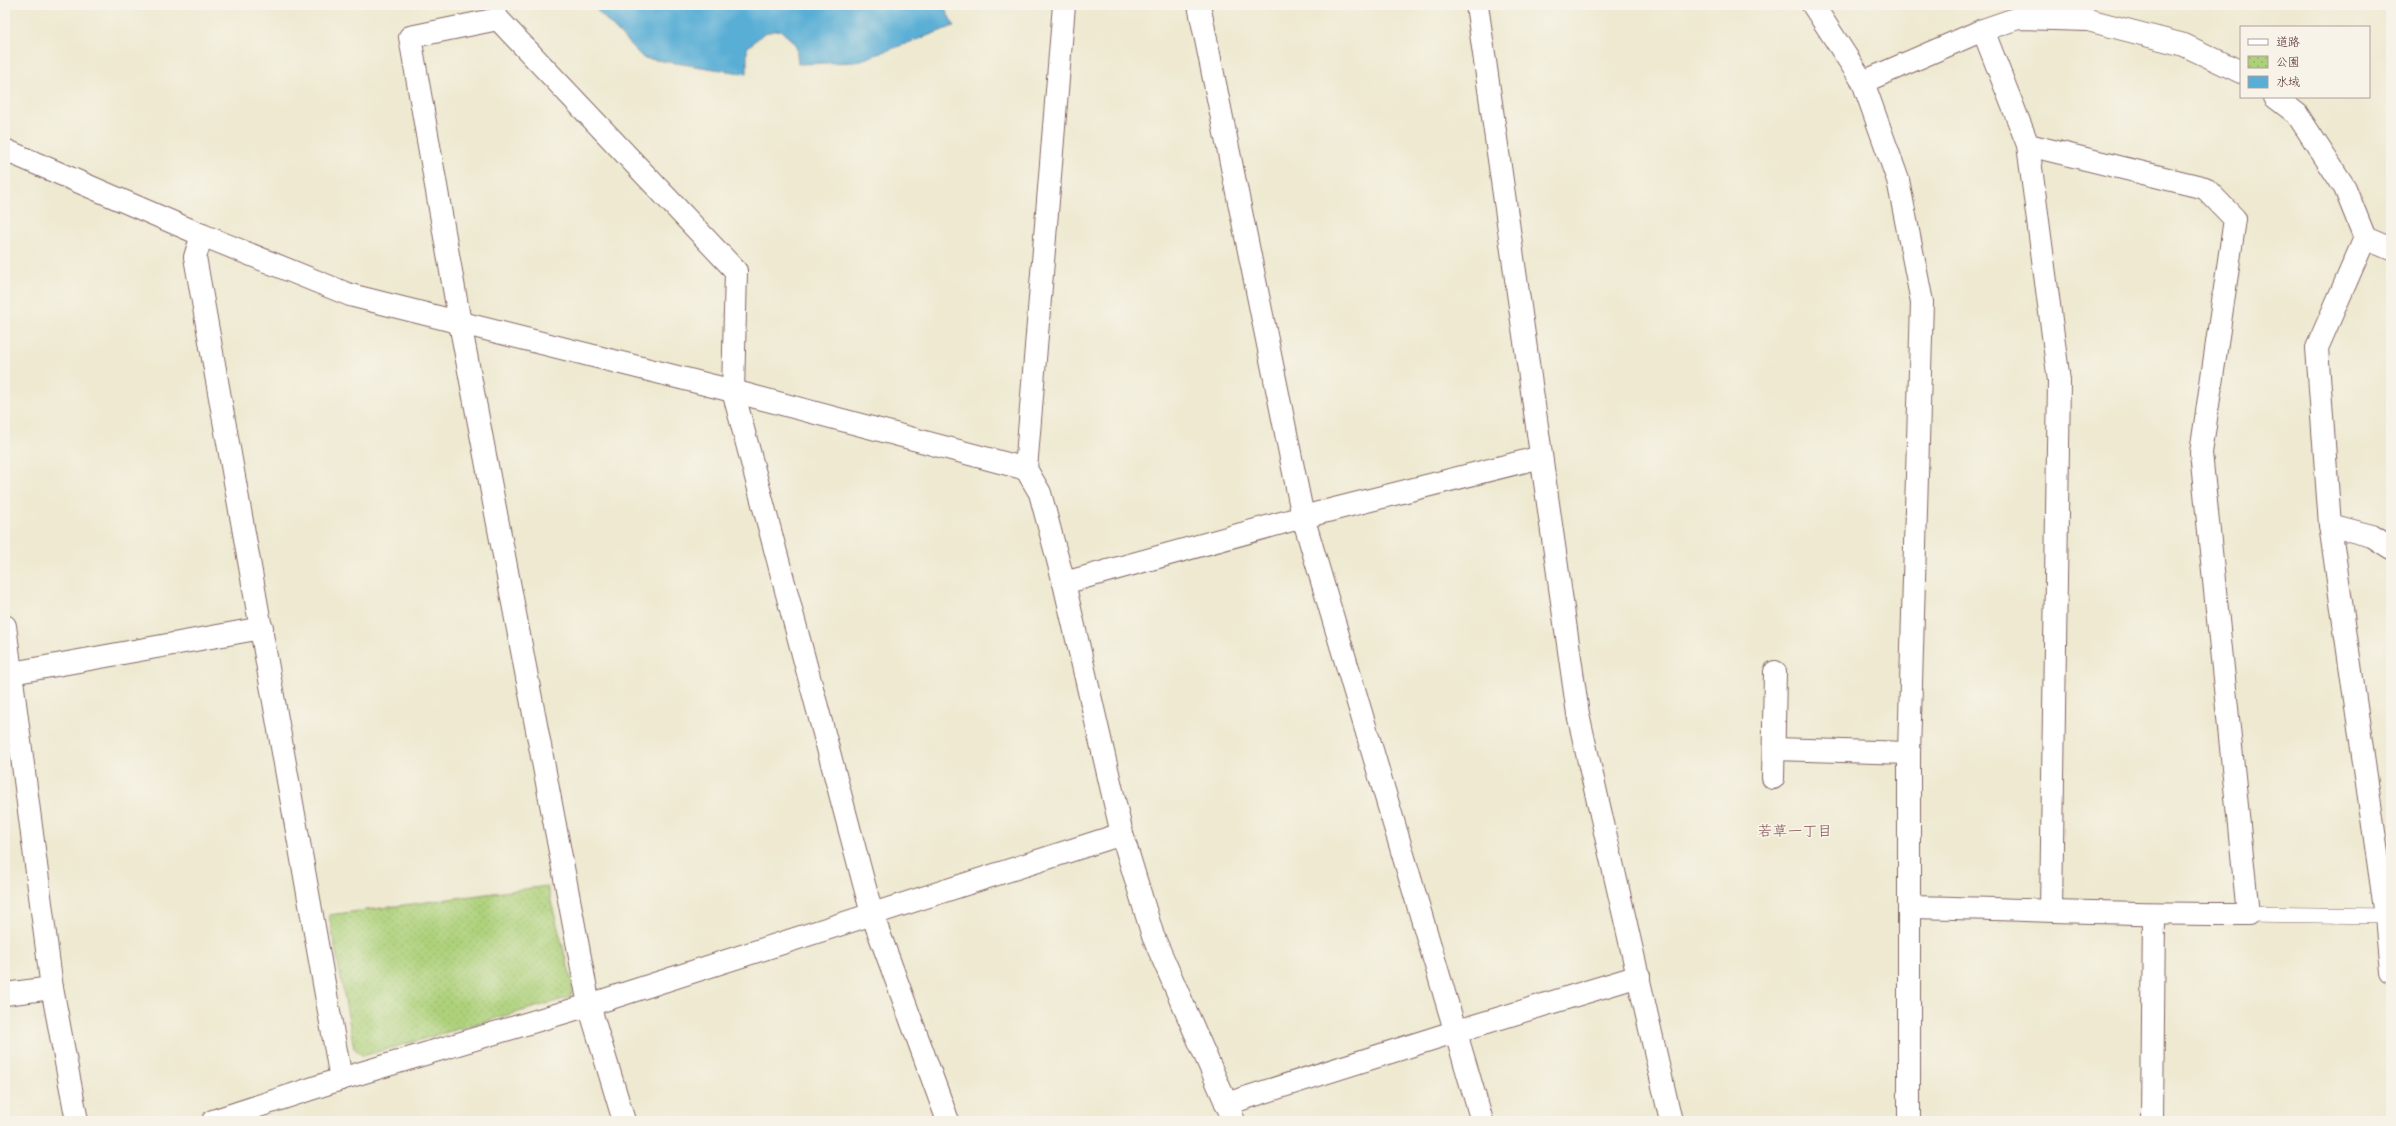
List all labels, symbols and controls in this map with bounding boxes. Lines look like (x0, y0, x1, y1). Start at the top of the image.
legend (2240, 26, 2370, 98)
text: 道路 (2276, 35, 2300, 52)
text: 公園 (2276, 55, 2300, 72)
text: 水域 (2276, 75, 2300, 92)
district label: 若草一丁目 (1757, 822, 1833, 844)

